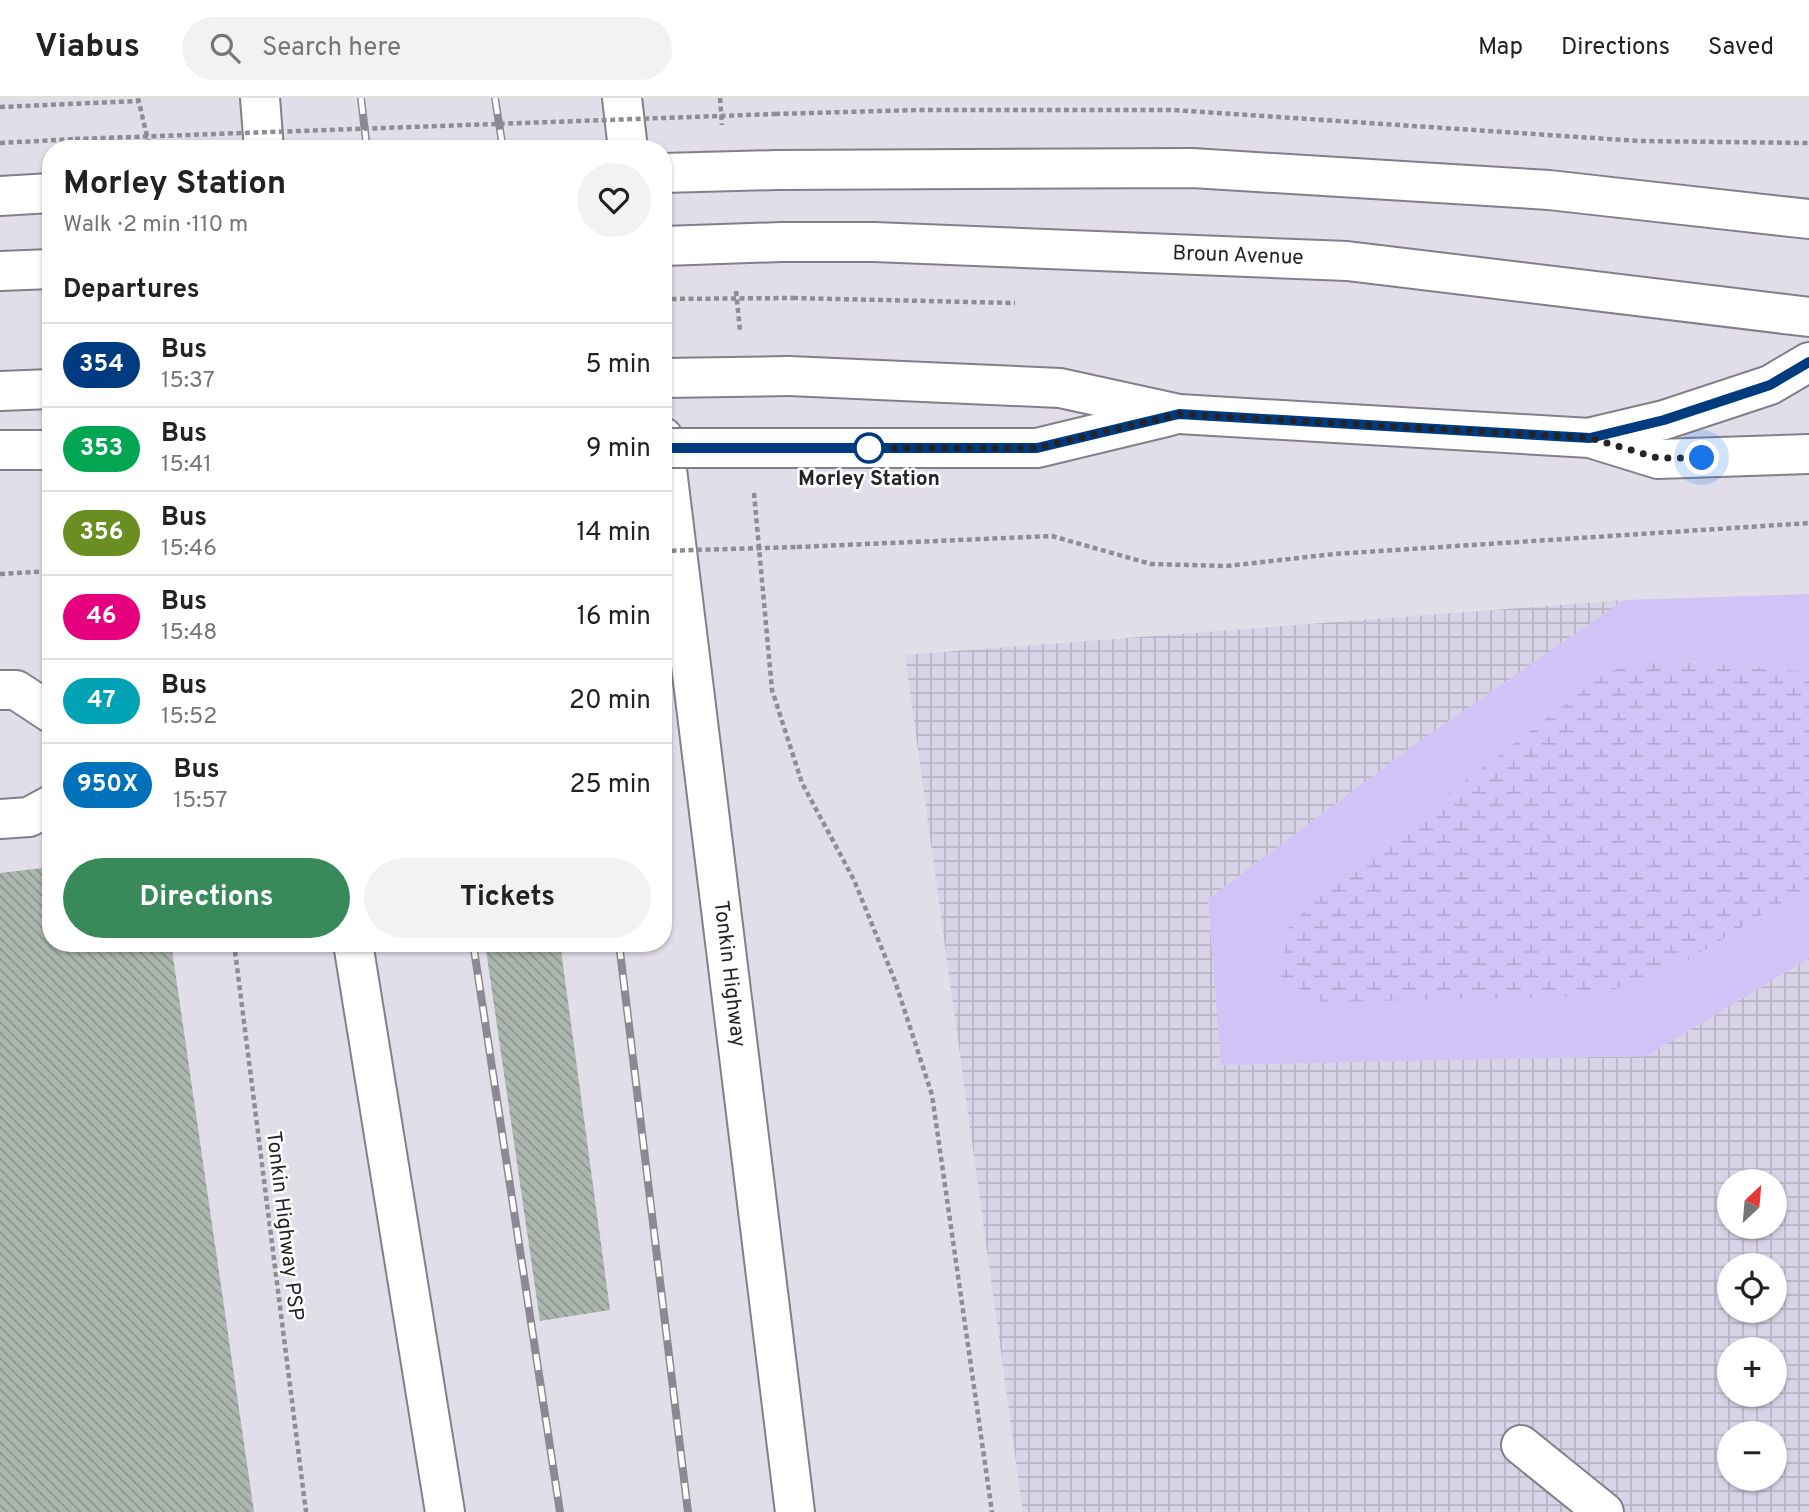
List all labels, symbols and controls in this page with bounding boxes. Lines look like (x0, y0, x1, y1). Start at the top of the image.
search box (182, 17, 672, 80)
text: Viabus (35, 27, 140, 69)
icon: search (206, 29, 244, 67)
text: Search here (262, 32, 401, 65)
text: Map (1478, 33, 1523, 63)
text: Directions (1561, 33, 1670, 63)
text: Saved (1708, 33, 1774, 63)
button: heart (577, 163, 651, 237)
text: Morley Station (63, 164, 286, 206)
text: Walk · 2 min · 110 m (63, 211, 248, 240)
street label: Broun Avenue (1172, 240, 1304, 272)
text: Departures (63, 274, 200, 307)
text: Bus (161, 334, 207, 367)
text: 5 min (585, 349, 651, 382)
text: 354 (79, 350, 124, 380)
text: 15:37 (161, 367, 215, 396)
text: Bus (161, 418, 207, 451)
text: 9 min (586, 433, 651, 466)
marker: Morley Station (854, 433, 884, 463)
text: 353 (80, 434, 123, 464)
your location (1684, 440, 1719, 475)
text: 15:41 (161, 451, 212, 480)
place label: Morley Station (798, 466, 940, 493)
text: Bus (161, 502, 207, 535)
text: 14 min (576, 517, 651, 550)
text: 356 (80, 518, 123, 548)
text: 15:46 (161, 535, 217, 564)
text: Bus (161, 586, 207, 619)
text: 16 min (576, 601, 651, 634)
text: 46 (86, 602, 117, 632)
text: 15:48 (161, 619, 217, 648)
text: Bus (161, 670, 207, 703)
text: 20 min (569, 685, 651, 718)
text: 47 (87, 686, 116, 716)
text: 15:52 (161, 703, 217, 732)
text: Bus (173, 754, 220, 787)
text: 25 min (570, 769, 651, 802)
text: 950X (77, 770, 138, 800)
text: 15:57 (173, 787, 228, 816)
button: Directions (63, 858, 350, 938)
button: Tickets (364, 858, 651, 938)
street label: Tonkin Highway (707, 899, 751, 1049)
street label: Tonkin Highway PSP (259, 1130, 309, 1322)
north arrow (1717, 1169, 1787, 1239)
map controls (1717, 1169, 1787, 1491)
button: locate (1717, 1253, 1787, 1323)
button: + (1717, 1337, 1787, 1407)
button: − (1717, 1421, 1787, 1491)

